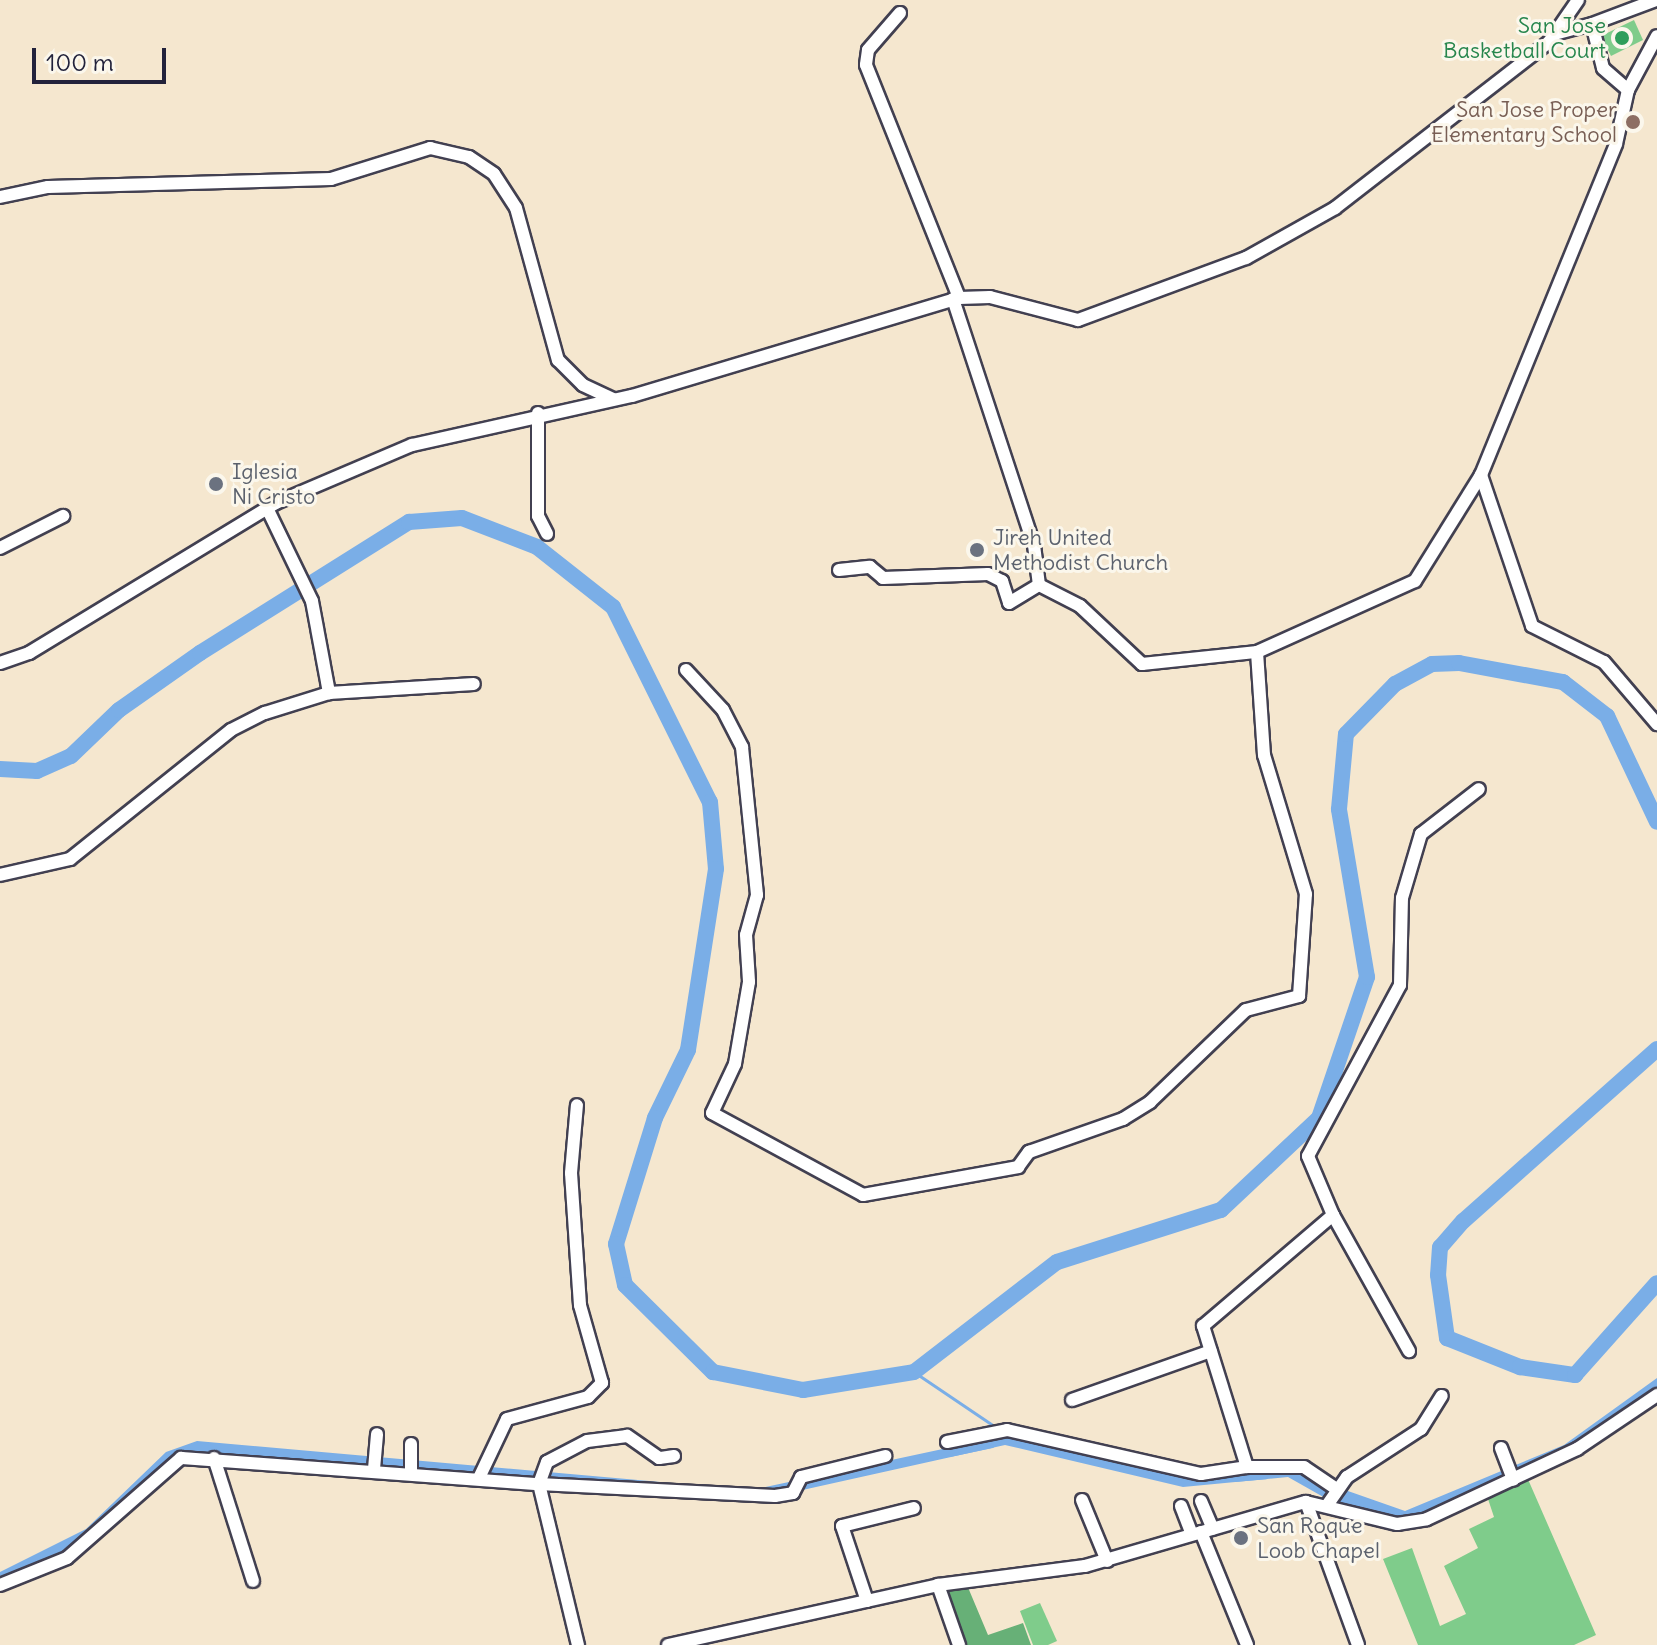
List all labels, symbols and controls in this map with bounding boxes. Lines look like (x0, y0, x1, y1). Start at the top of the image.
place label: San Jose Basketball Court (1443, 12, 1606, 64)
marker: San Jose Basketball Court (1613, 29, 1631, 47)
scale bar (36, 32, 170, 82)
text: 100 m (46, 47, 114, 77)
place label: San Jose Proper Elementary School (1431, 96, 1617, 148)
marker: San Jose Proper Elementary School (1624, 113, 1642, 131)
place label: Iglesia Ni Cristo (232, 458, 315, 510)
marker: Iglesia Ni Cristo (207, 475, 225, 493)
place label: Jireh United Methodist Church (993, 524, 1168, 576)
marker: Jireh United Methodist Church (968, 541, 986, 559)
place label: San Roque Loob Chapel (1257, 1512, 1380, 1564)
marker: San Roque Loob Chapel (1232, 1529, 1250, 1547)

